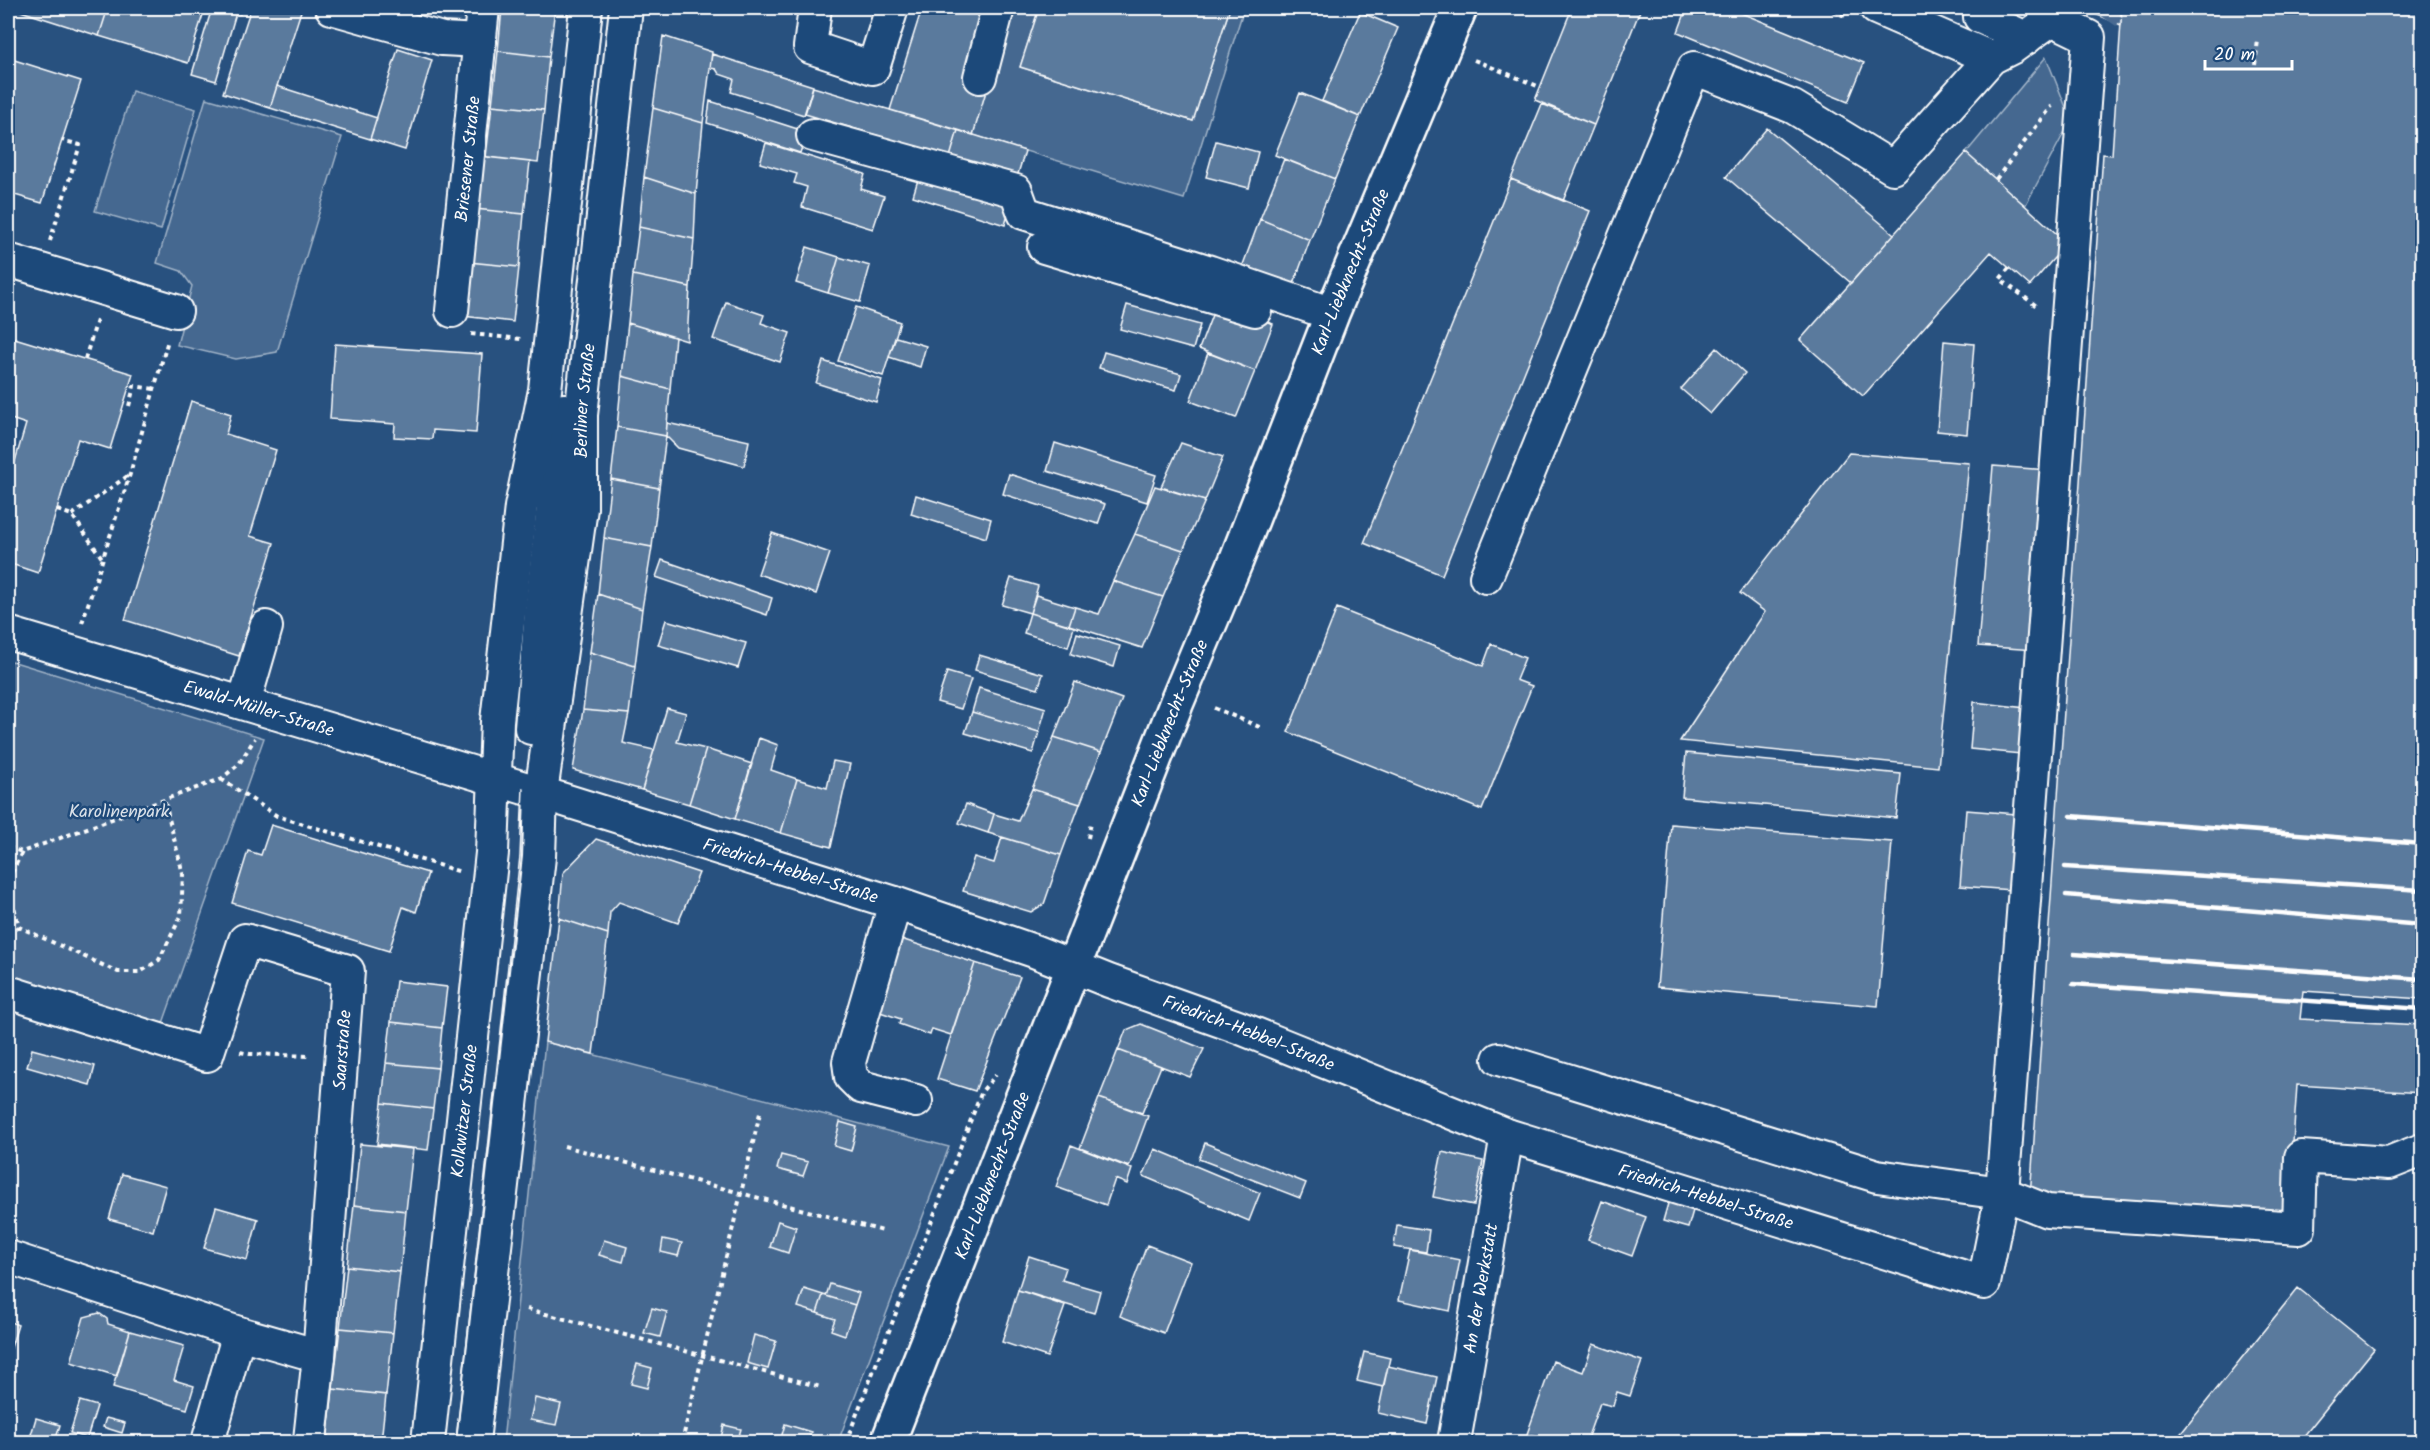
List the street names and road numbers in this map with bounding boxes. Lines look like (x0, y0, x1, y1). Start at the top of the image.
street label: Briesener Straße (448, 95, 490, 223)
street label: Karl-Liebknecht-Straße (1304, 185, 1399, 360)
street label: Berliner Straße (568, 342, 605, 458)
street label: Karl-Liebknecht-Straße (1124, 635, 1217, 812)
street label: Ewald-Müller-Straße (179, 673, 338, 746)
street label: Friedrich-Hebbel-Straße (699, 831, 882, 913)
street label: Friedrich-Hebbel-Straße (1158, 988, 1339, 1080)
street label: Saarstraße (326, 1009, 361, 1091)
street label: Kolkwitzer Straße (444, 1043, 487, 1179)
street label: Karl-Liebknecht-Straße (947, 1088, 1039, 1264)
street label: Friedrich-Hebbel-Straße (1614, 1157, 1797, 1239)
street label: An der Werkstatt (1457, 1220, 1508, 1356)

